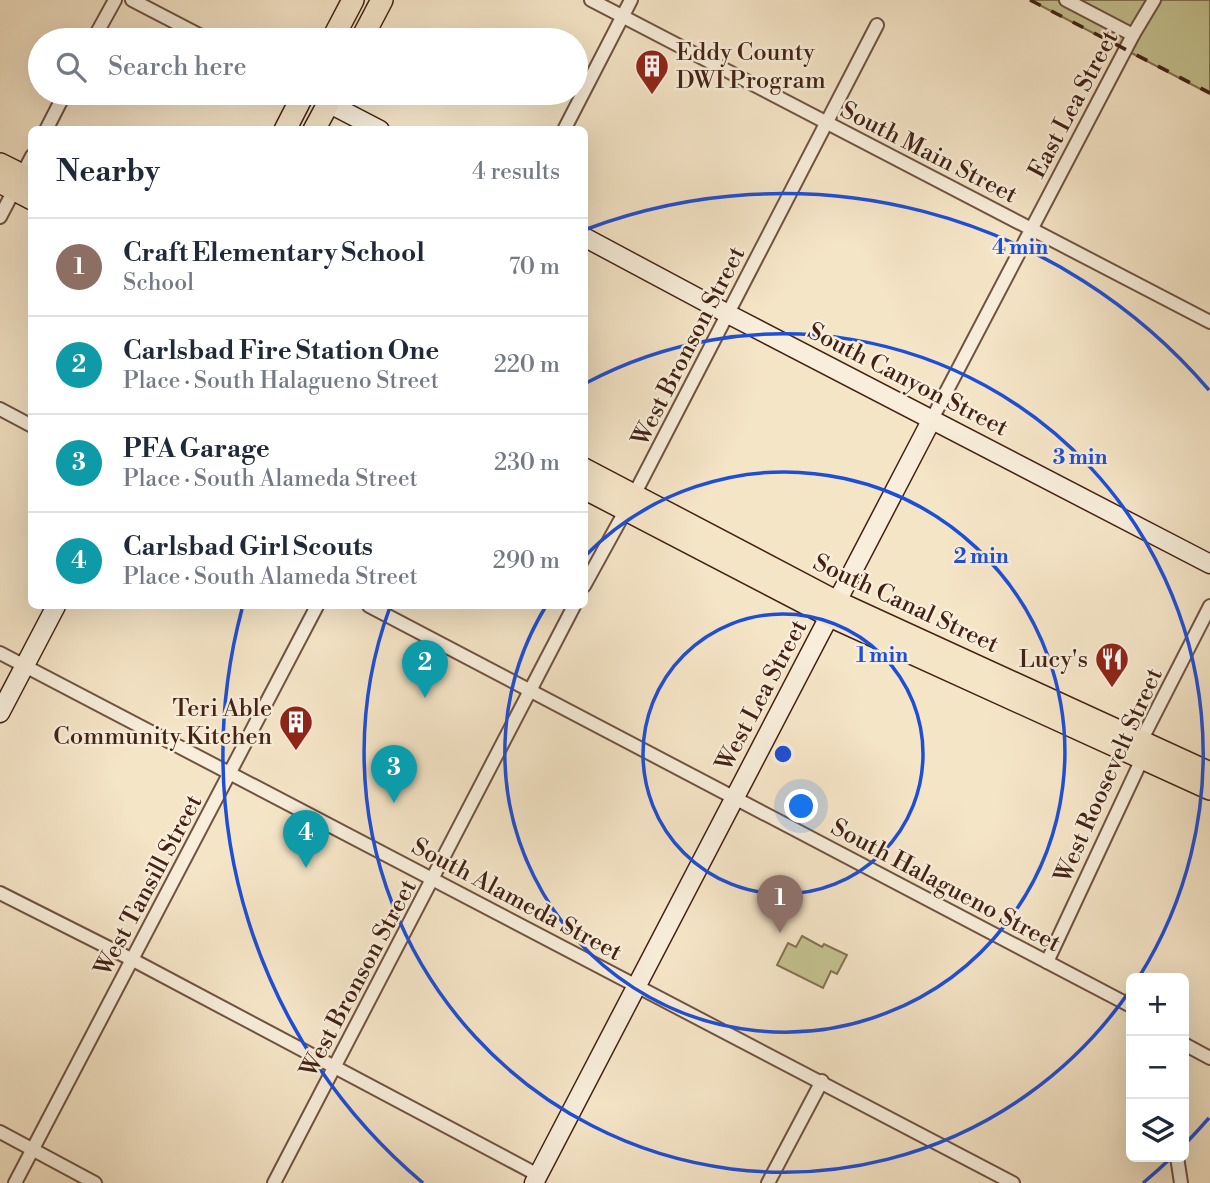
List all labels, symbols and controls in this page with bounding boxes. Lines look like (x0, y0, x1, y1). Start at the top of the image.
street label: East Lea Street (1022, 25, 1126, 184)
search box (28, 28, 588, 105)
place label: Eddy County DWI Program (676, 38, 826, 96)
building icon: Eddy County DWI Program (633, 47, 671, 96)
icon: search (52, 48, 90, 86)
text: Search here (108, 51, 247, 83)
street label: South Main Street (835, 95, 1023, 211)
text: Nearby (56, 153, 160, 191)
text: 4 results (472, 158, 560, 186)
text: 4 min (992, 235, 1048, 261)
text: Craft Elementary School (123, 237, 425, 269)
street label: West Bronson Street (625, 241, 752, 452)
text: 1 (73, 253, 85, 281)
text: 70 m (509, 253, 560, 281)
text: School (123, 269, 194, 297)
street label: South Canyon Street (802, 316, 1013, 444)
text: Carlsbad Fire Station One (123, 335, 439, 367)
text: 2 (72, 351, 86, 379)
text: 220 m (494, 351, 560, 379)
text: Place · South Halagueno Street (123, 367, 439, 395)
text: PFA Garage (123, 433, 270, 465)
text: 3 min (1053, 445, 1107, 471)
text: 3 (72, 449, 86, 477)
text: 230 m (494, 449, 560, 477)
text: Place · South Alameda Street (123, 465, 418, 493)
text: Carlsbad Girl Scouts (123, 531, 373, 563)
text: 2 min (953, 544, 1009, 570)
text: 4 (71, 547, 87, 575)
text: 290 m (493, 547, 560, 575)
street label: South Canal Street (808, 548, 1004, 660)
text: Place · South Alameda Street (123, 563, 418, 591)
street label: West Lea Street (709, 614, 815, 777)
pin: 2 (402, 640, 448, 698)
restaurant icon: Lucy's (1093, 640, 1131, 689)
text: 1 min (856, 643, 908, 669)
place label: Lucy's (1019, 645, 1088, 675)
street label: West Roosevelt Street (1048, 663, 1170, 888)
place label: Teri Able Community Kitchen (53, 694, 272, 752)
building icon: Teri Able Community Kitchen (277, 703, 315, 752)
centre of rings (771, 742, 795, 766)
pin: 3 (371, 745, 417, 803)
street label: West Tansill Street (88, 789, 210, 982)
your location (784, 789, 818, 823)
pin: 4 (283, 810, 329, 868)
street label: South Halagueno Street (826, 813, 1066, 959)
street label: South Alameda Street (406, 832, 627, 968)
street label: West Bronson Street (294, 874, 424, 1083)
pin: 1 (757, 875, 803, 933)
map controls (1126, 973, 1189, 1162)
button: + (1126, 973, 1189, 1036)
button: − (1126, 1036, 1189, 1099)
button: layers (1126, 1099, 1189, 1162)

